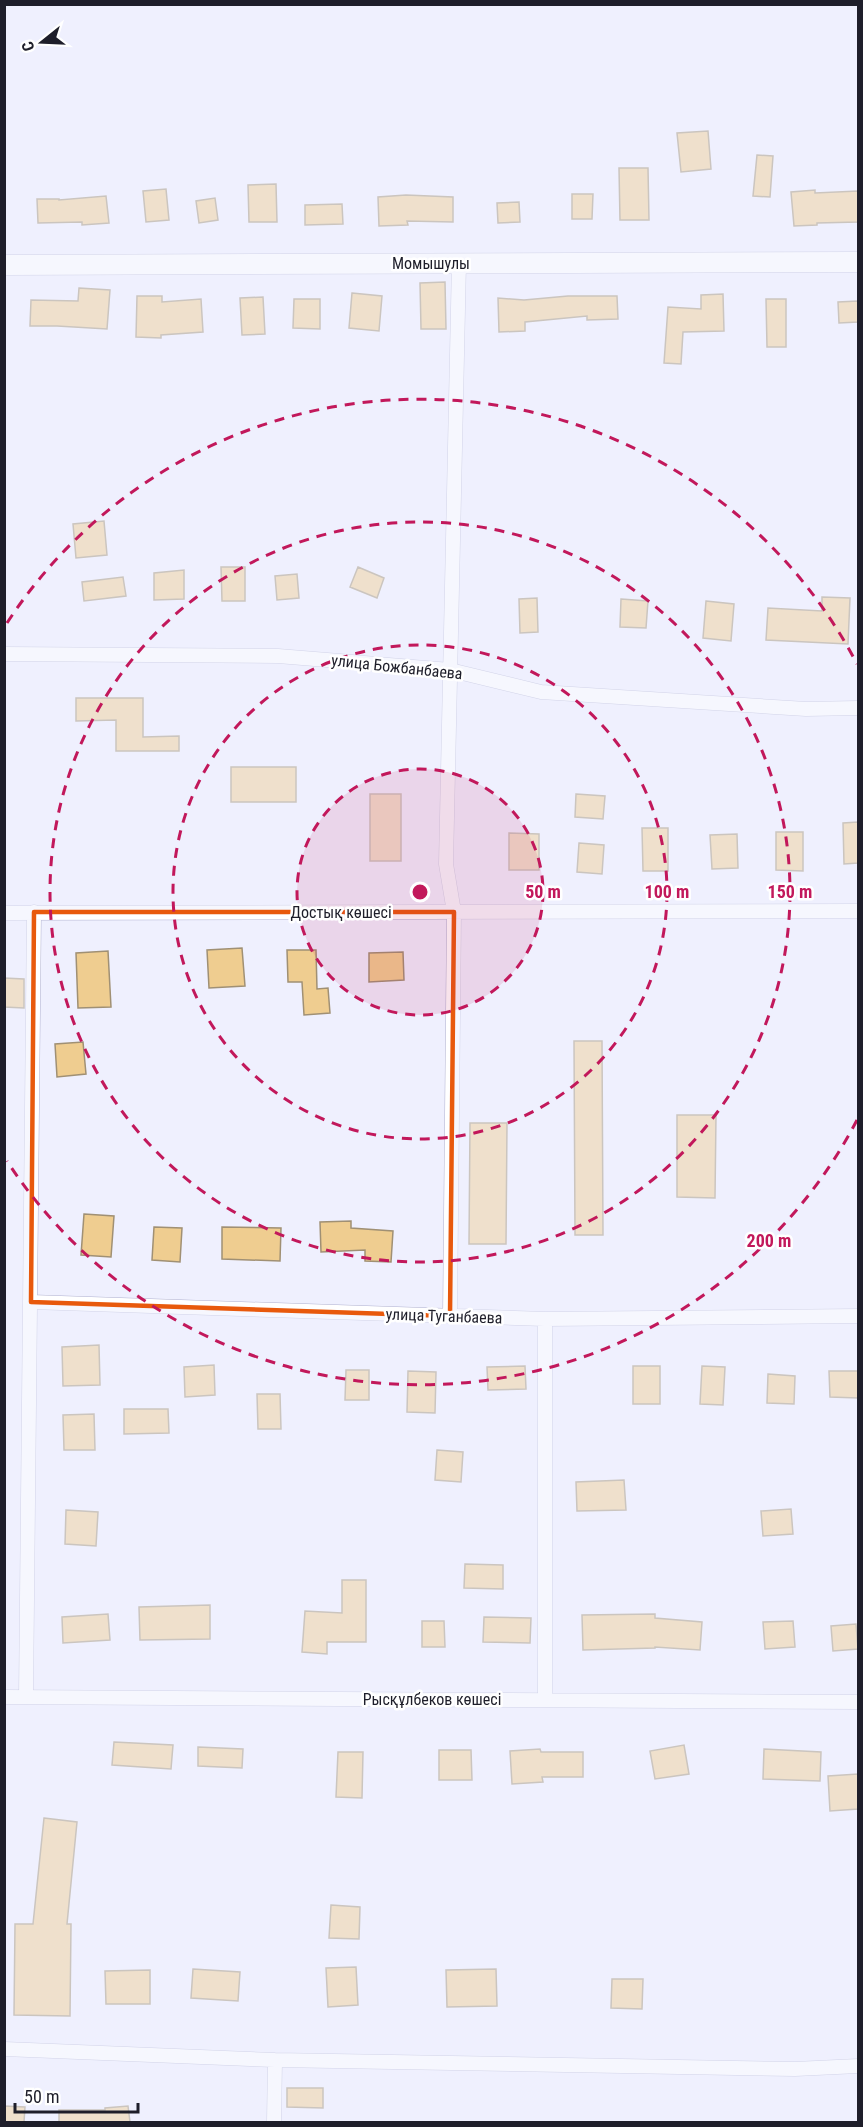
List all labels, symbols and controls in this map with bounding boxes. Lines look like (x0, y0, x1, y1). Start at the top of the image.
north arrow (12, 12, 72, 72)
text: С (18, 39, 39, 54)
street label: Момышулы (392, 254, 470, 273)
street label: улица Божбанбаева (330, 651, 464, 683)
text: 50 m (525, 881, 561, 902)
text: 100 m (645, 881, 689, 902)
text: 150 m (768, 881, 812, 902)
centre of rings (410, 882, 430, 902)
street label: Достық көшесі (290, 903, 392, 922)
text: 200 m (747, 1230, 791, 1251)
street label: улица Туганбаева (385, 1304, 503, 1328)
street label: Рысқұлбеков көшесі (363, 1690, 501, 1709)
scale bar (15, 2076, 138, 2114)
text: 50 m (24, 2086, 59, 2107)

